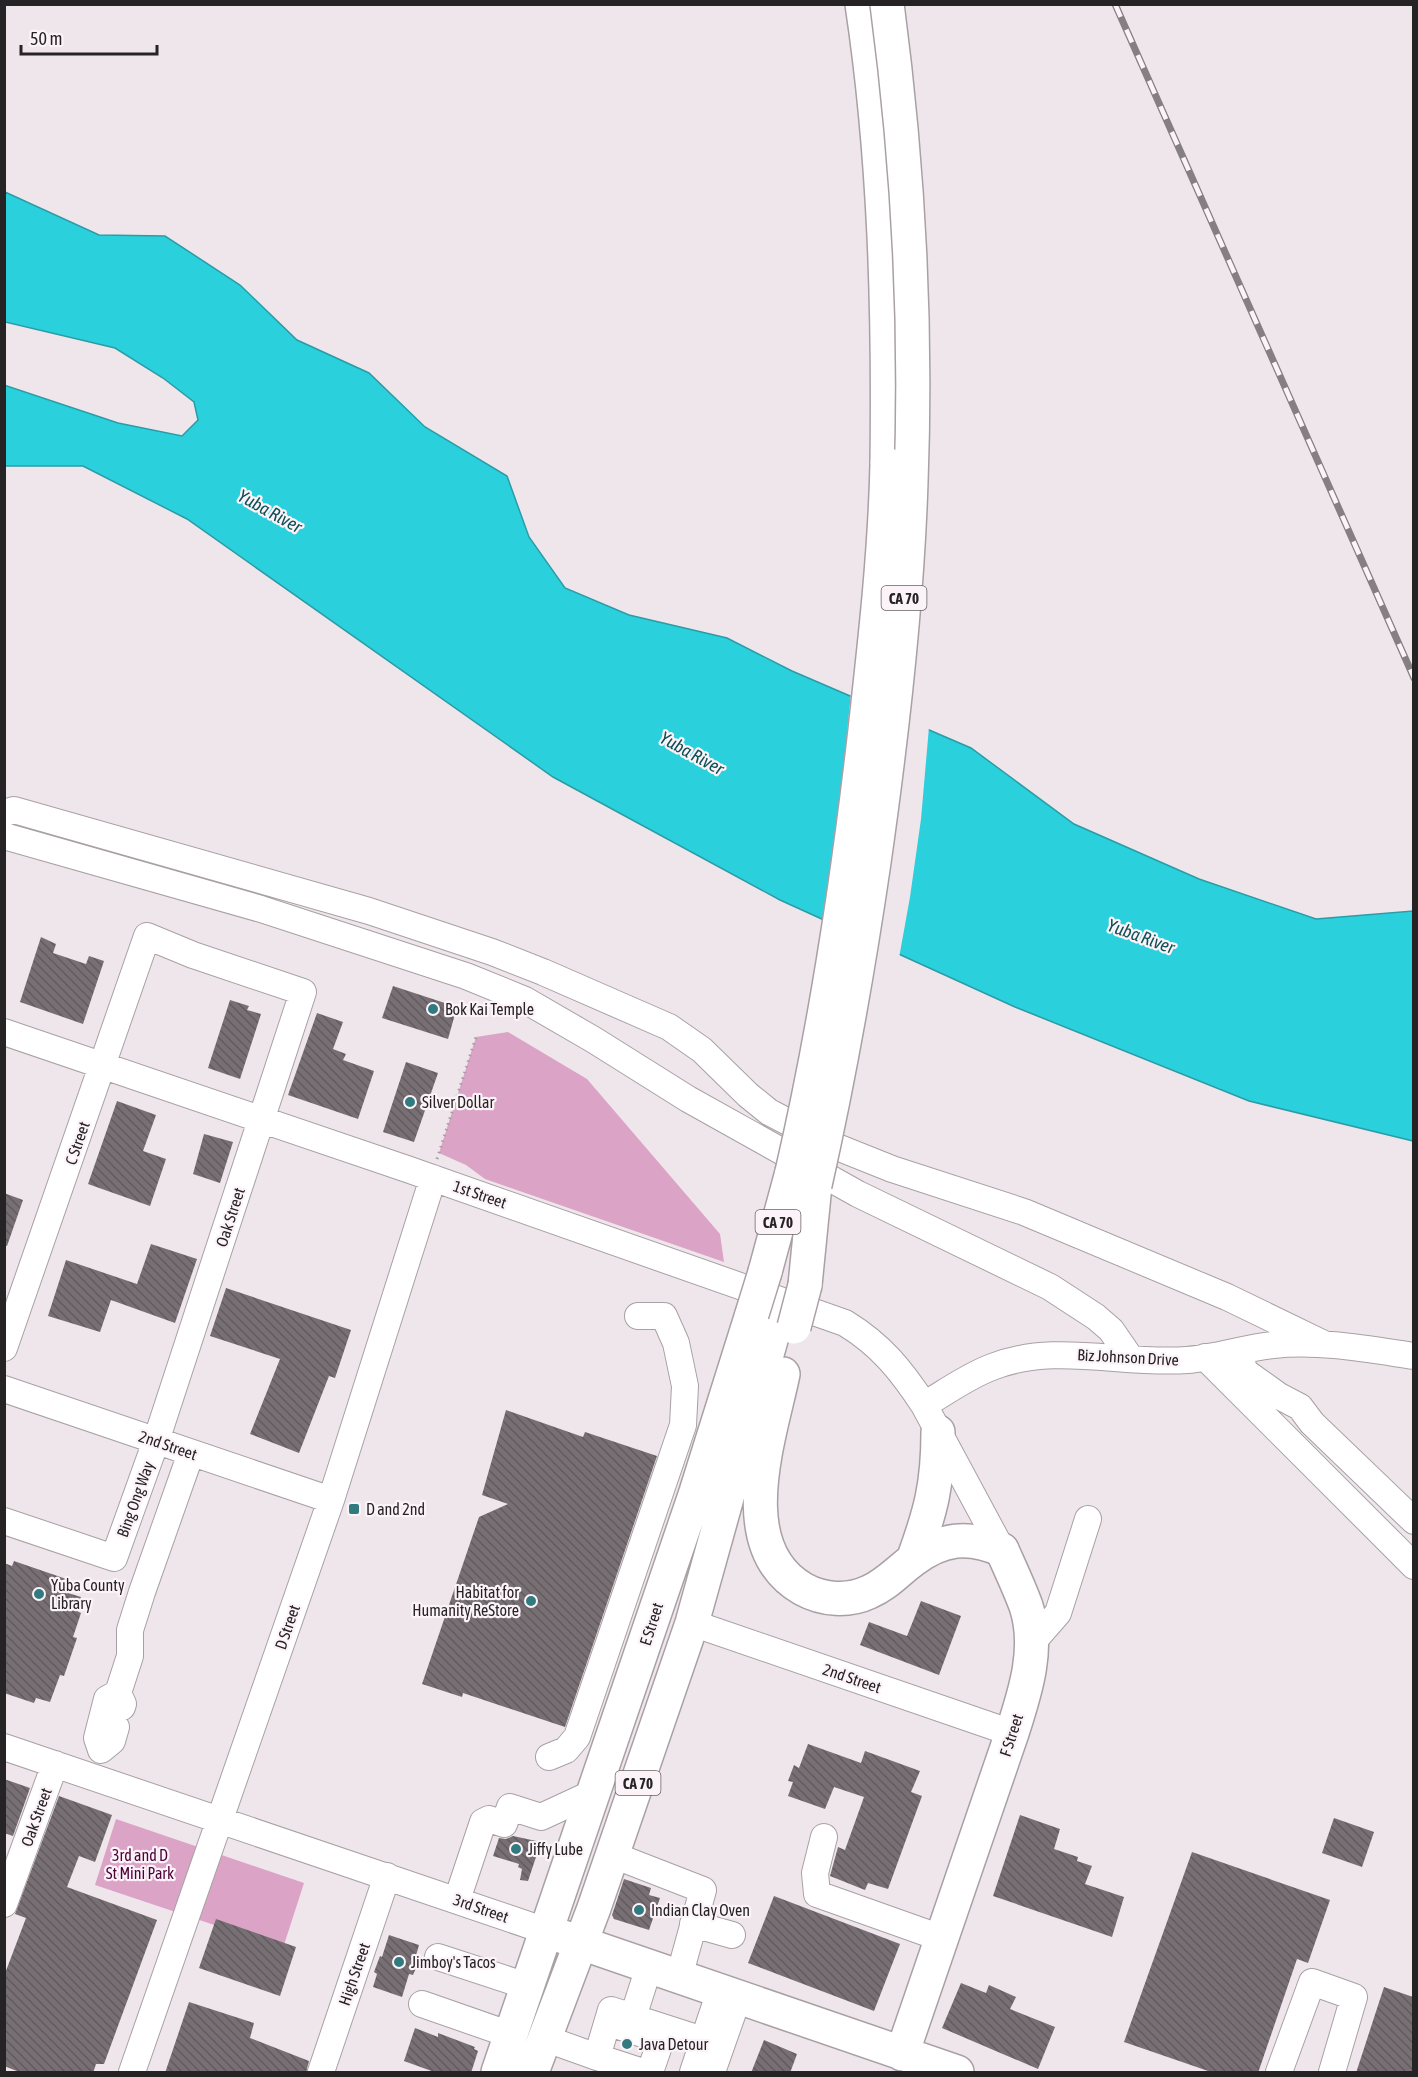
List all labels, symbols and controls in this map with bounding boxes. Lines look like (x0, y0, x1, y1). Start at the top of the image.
scale bar (21, 18, 158, 56)
text: 50 m (30, 28, 62, 49)
water label: Yuba River (234, 485, 306, 537)
road number: CA 70 (882, 586, 926, 610)
water label: Yuba River (656, 727, 728, 779)
water label: Yuba River (1105, 914, 1178, 958)
place label: Bok Kai Temple (445, 1000, 534, 1019)
marker: Bok Kai Temple (426, 1002, 440, 1016)
place label: Silver Dollar (422, 1093, 494, 1111)
marker: Silver Dollar (403, 1095, 417, 1109)
street label: C Street (61, 1119, 93, 1167)
street label: 1st Street (451, 1177, 509, 1212)
street label: Oak Street (212, 1185, 248, 1249)
road number: CA 70 (756, 1210, 800, 1234)
street label: Biz Johnson Drive (1077, 1345, 1179, 1369)
street label: 2nd Street (137, 1427, 200, 1463)
street label: Bing Ong Way (113, 1458, 158, 1540)
place label: D and 2nd (366, 1500, 425, 1518)
marker: D and 2nd (347, 1502, 361, 1516)
place label: Yuba County Library (51, 1576, 125, 1613)
place label: Habitat for Humanity ReStore (412, 1583, 519, 1620)
marker: Yuba County Library (32, 1587, 46, 1601)
marker: Habitat for Humanity ReStore (524, 1594, 538, 1608)
street label: E Street (636, 1600, 666, 1648)
street label: D Street (271, 1602, 303, 1652)
street label: 2nd Street (821, 1660, 884, 1696)
street label: F Street (996, 1711, 1026, 1759)
road number: CA 70 (616, 1771, 660, 1795)
street label: Oak Street (17, 1785, 55, 1849)
place label: Jiffy Lube (528, 1840, 583, 1859)
marker: Jiffy Lube (509, 1842, 523, 1856)
park label: 3rd and D St Mini Park (106, 1846, 174, 1882)
street label: 3rd Street (451, 1890, 511, 1926)
place label: Indian Clay Oven (651, 1901, 750, 1920)
marker: Indian Clay Oven (632, 1903, 646, 1917)
street label: High Street (335, 1940, 374, 2008)
place label: Jimboy's Tacos (411, 1953, 496, 1972)
marker: Jimboy's Tacos (392, 1955, 406, 1969)
place label: Java Detour (639, 2035, 709, 2053)
marker: Java Detour (620, 2037, 634, 2051)

